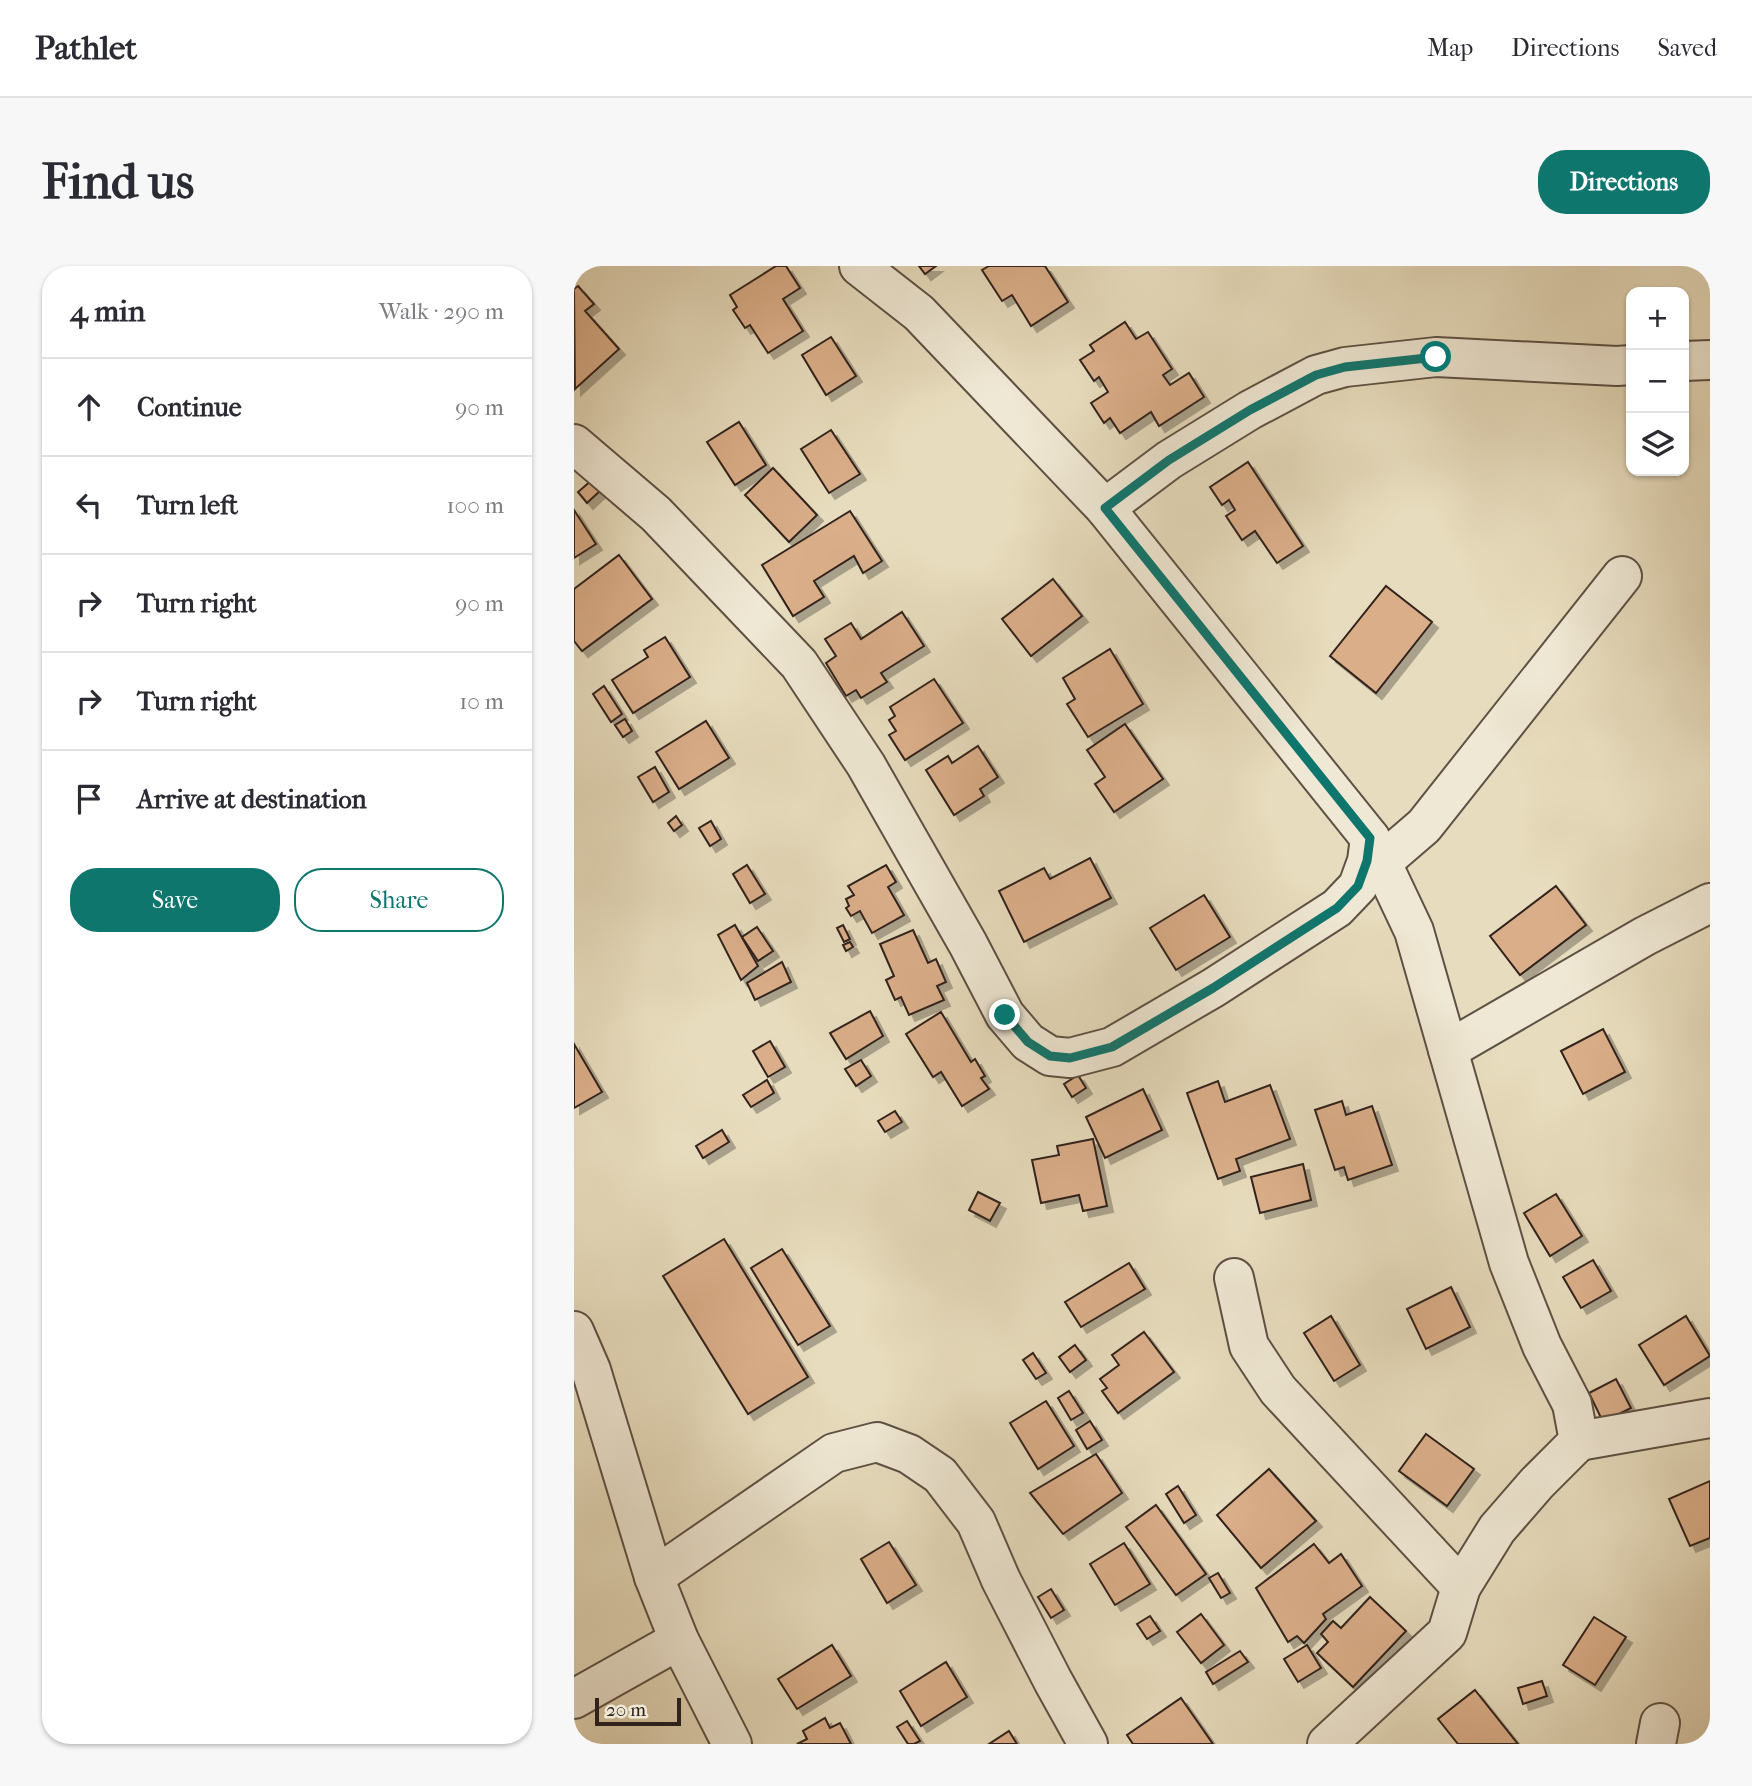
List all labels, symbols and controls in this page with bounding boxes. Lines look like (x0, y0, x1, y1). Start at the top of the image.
text: Pathlet (35, 29, 137, 68)
text: Map (1427, 34, 1473, 62)
text: Directions (1511, 34, 1619, 62)
text: Saved (1657, 34, 1717, 62)
button: Directions (1538, 150, 1710, 214)
text: Find us (42, 153, 194, 211)
map controls (1626, 287, 1689, 476)
button: + (1626, 287, 1689, 350)
text: 4 min (70, 294, 145, 329)
text: Walk · 290 m (379, 298, 504, 325)
route start (1420, 341, 1451, 372)
button: − (1626, 350, 1689, 413)
icon: ahead (70, 388, 108, 426)
text: Continue (137, 392, 242, 423)
text: 90 m (455, 394, 504, 421)
button: layers (1626, 413, 1689, 476)
icon: left (70, 486, 108, 524)
text: Turn left (137, 490, 238, 521)
text: 100 m (446, 492, 504, 519)
icon: right (70, 584, 108, 622)
text: Turn right (137, 588, 257, 619)
text: 90 m (455, 590, 504, 617)
icon: right (70, 682, 108, 720)
text: Turn right (137, 686, 257, 717)
text: 10 m (459, 688, 504, 715)
icon: arrive (70, 780, 108, 818)
text: Arrive at destination (137, 784, 367, 815)
button: Save (70, 868, 280, 932)
button: Share (294, 868, 504, 932)
route end (989, 999, 1020, 1030)
scale bar (595, 1695, 681, 1727)
text: 20 m (606, 1699, 646, 1721)

